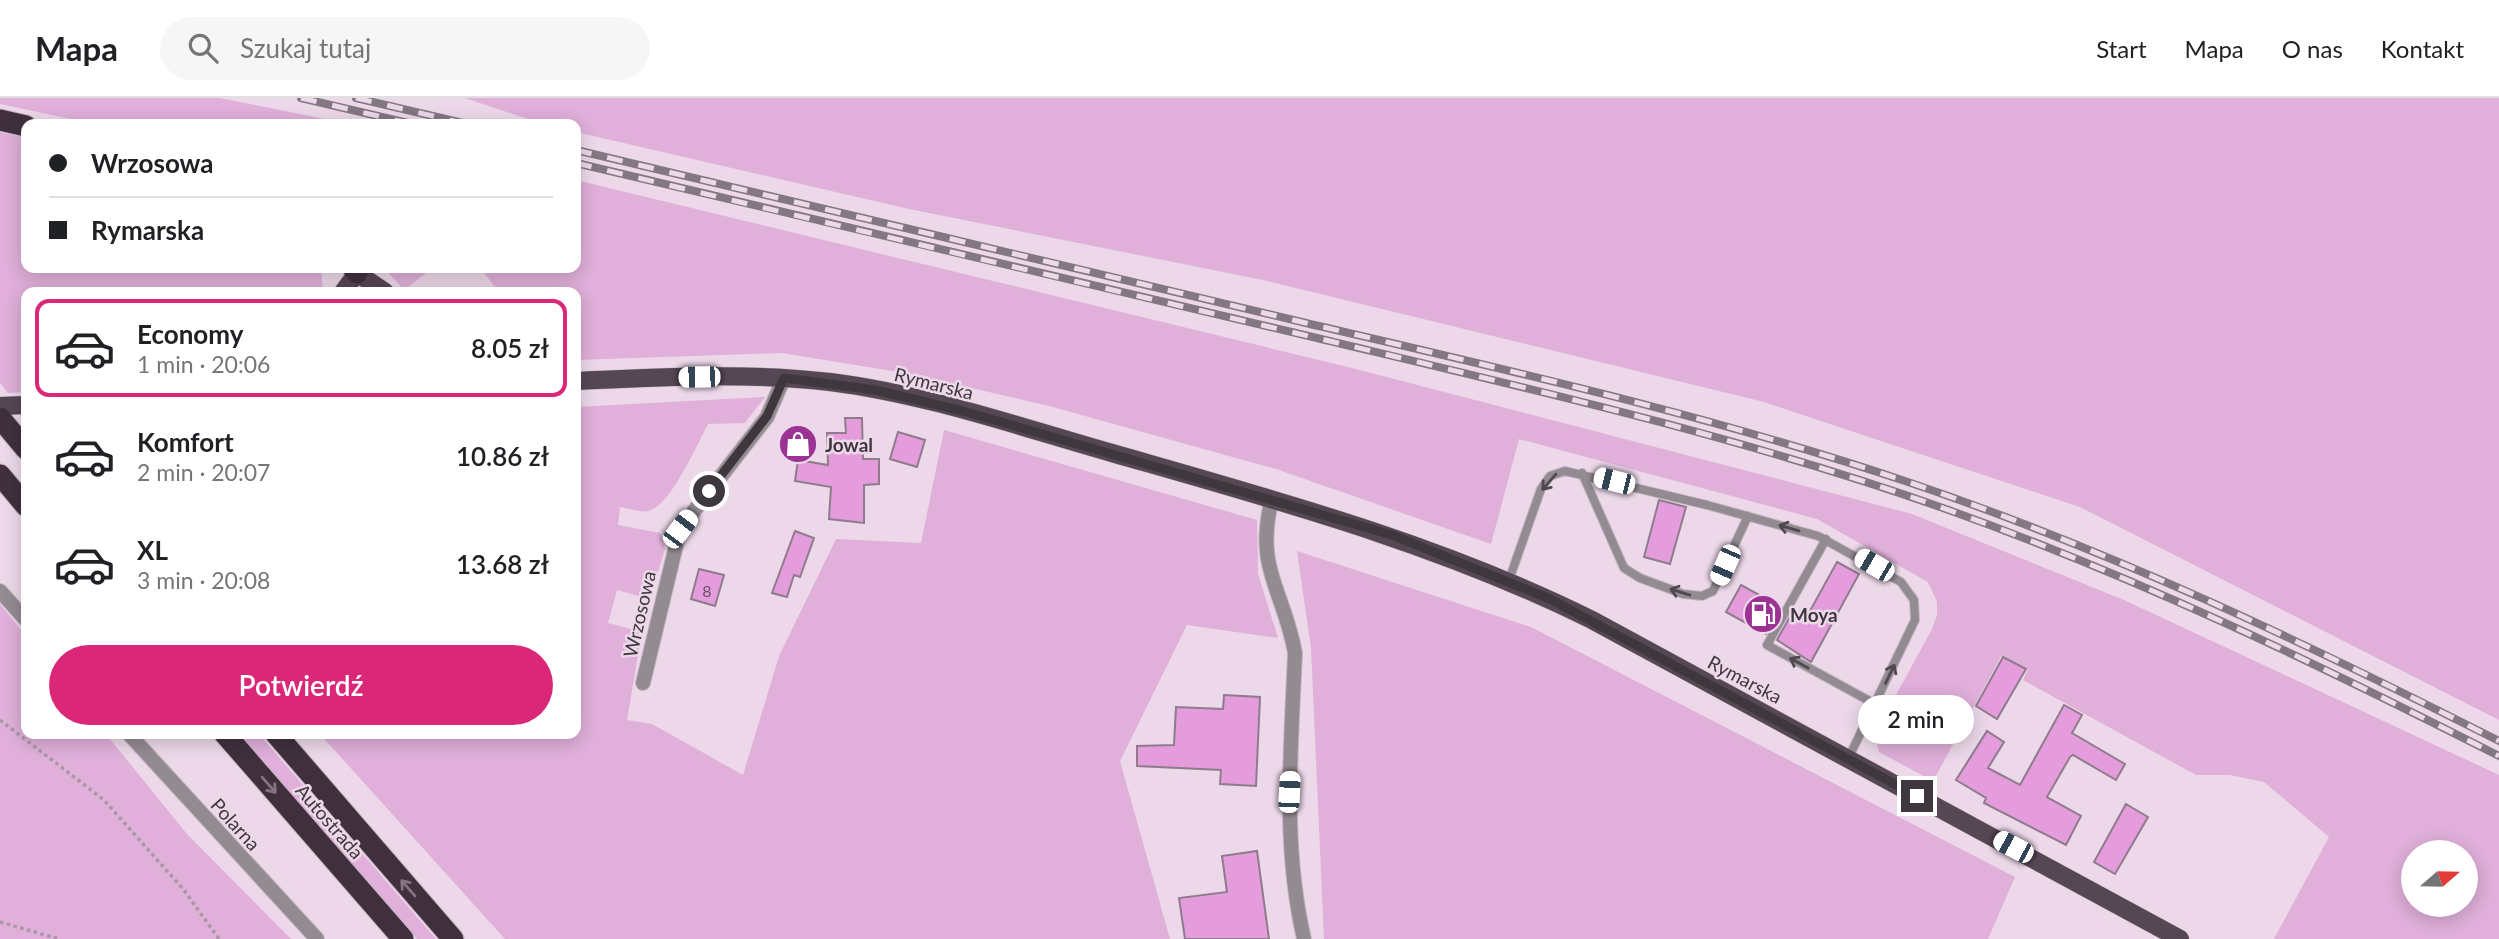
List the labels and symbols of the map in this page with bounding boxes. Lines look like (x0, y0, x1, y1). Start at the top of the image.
street label: Rymarska (892, 362, 976, 404)
car (678, 366, 721, 388)
shop icon: Jowal (777, 423, 819, 465)
place label: Jowal (825, 433, 873, 456)
car (1592, 466, 1637, 496)
one-way arrow (1541, 473, 1557, 491)
route start (693, 475, 725, 507)
car (659, 506, 702, 552)
one-way arrow (1778, 520, 1800, 533)
car (1707, 542, 1744, 588)
car (1851, 545, 1898, 585)
street label: Wrzosowa (618, 569, 660, 659)
house number: 8 (702, 581, 712, 600)
one-way arrow (1670, 585, 1692, 597)
fuel station icon: Moya (1742, 593, 1784, 635)
place label: Moya (1790, 603, 1838, 626)
street label: Rymarska (1704, 650, 1786, 708)
one-way arrow (1790, 656, 1810, 670)
one-way arrow (1884, 664, 1897, 685)
callout: 2 min (1859, 694, 1975, 744)
car (1278, 770, 1301, 814)
one-way arrow (261, 775, 277, 793)
street label: Autostrada (291, 779, 369, 863)
route end (1901, 780, 1933, 812)
street label: Polarna (207, 793, 265, 855)
car (1990, 828, 2037, 866)
north arrow (2401, 840, 2478, 917)
one-way arrow (400, 879, 416, 897)

